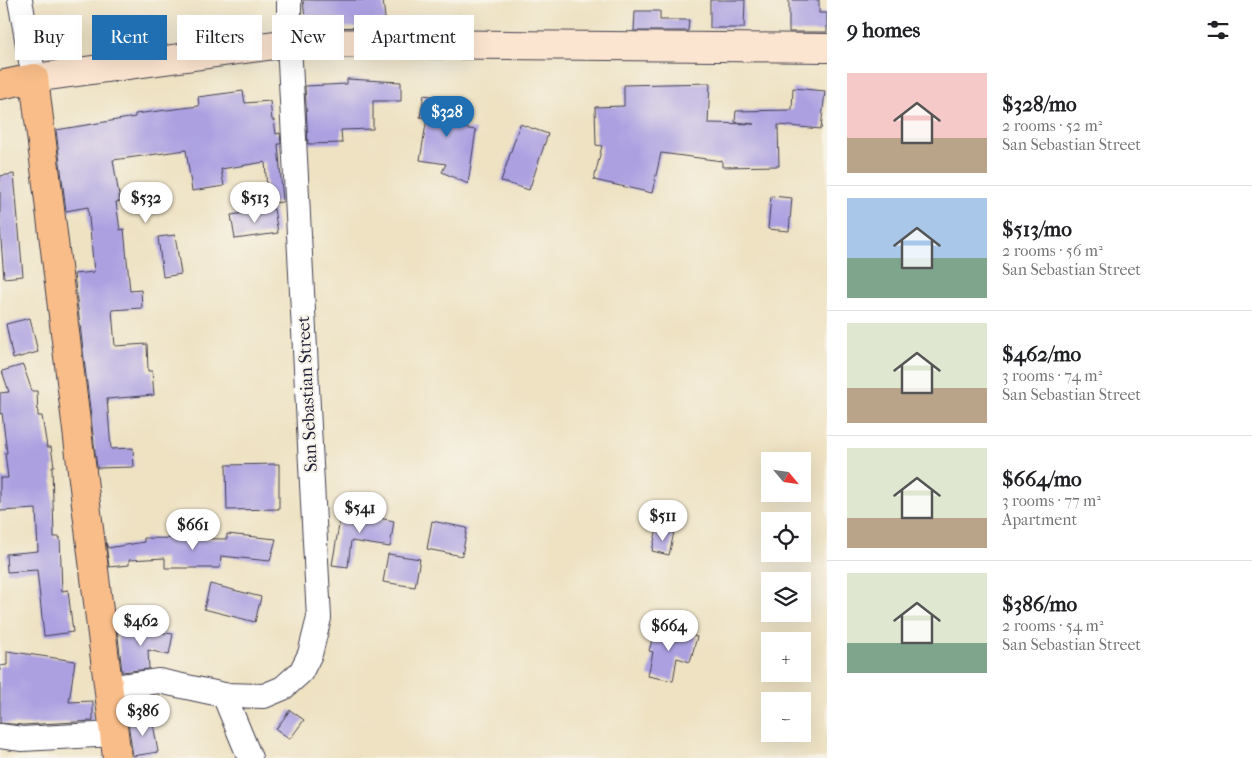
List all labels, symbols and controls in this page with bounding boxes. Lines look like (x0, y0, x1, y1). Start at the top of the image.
chip: Buy (15, 15, 82, 60)
chip: Rent (92, 15, 167, 60)
chip: Filters (177, 15, 262, 60)
chip: New (272, 15, 344, 60)
chip: Apartment (354, 15, 474, 60)
icon: filters (1204, 16, 1232, 44)
text: 9 homes (847, 18, 920, 42)
text: $328/mo (1002, 92, 1077, 116)
icon: home (887, 93, 947, 153)
pin: $328 (417, 96, 477, 138)
text: $328 (431, 102, 463, 121)
text: 2 rooms · 52 m² (1002, 116, 1102, 135)
text: San Sebastian Street (1002, 135, 1141, 154)
pin: $532 (116, 182, 176, 224)
pin: $513 (225, 182, 285, 224)
text: $532 (131, 188, 161, 207)
text: $513 (241, 188, 269, 207)
text: $513/mo (1002, 217, 1072, 241)
icon: home (887, 218, 947, 278)
text: 2 rooms · 56 m² (1002, 241, 1103, 260)
text: San Sebastian Street (1002, 260, 1141, 279)
street label: San Sebastian Street (293, 315, 322, 473)
text: $462/mo (1002, 342, 1081, 366)
icon: home (887, 343, 947, 403)
text: 3 rooms · 74 m² (1002, 366, 1102, 385)
text: San Sebastian Street (1002, 385, 1141, 404)
north arrow (761, 452, 811, 502)
map controls (761, 452, 811, 742)
text: $664/mo (1002, 467, 1082, 491)
icon: home (887, 468, 947, 528)
text: 3 rooms · 77 m² (1002, 491, 1101, 510)
pin: $541 (330, 492, 390, 534)
text: $541 (345, 498, 375, 517)
pin: $511 (633, 500, 693, 542)
text: $511 (649, 506, 677, 525)
pin: $661 (163, 508, 223, 551)
text: Apartment (1002, 510, 1077, 529)
button: locate (761, 512, 811, 562)
text: $661 (177, 515, 209, 534)
button: layers (761, 572, 811, 622)
text: $386/mo (1002, 592, 1077, 616)
icon: home (887, 593, 947, 653)
pin: $462 (111, 604, 171, 647)
pin: $664 (639, 610, 699, 652)
text: $462 (123, 611, 159, 630)
text: $664 (651, 616, 687, 635)
text: 2 rooms · 54 m² (1002, 616, 1103, 635)
button: + (761, 632, 811, 682)
text: San Sebastian Street (1002, 635, 1141, 654)
button: − (761, 692, 811, 742)
pin: $386 (113, 694, 173, 737)
text: $386 (127, 701, 159, 720)

